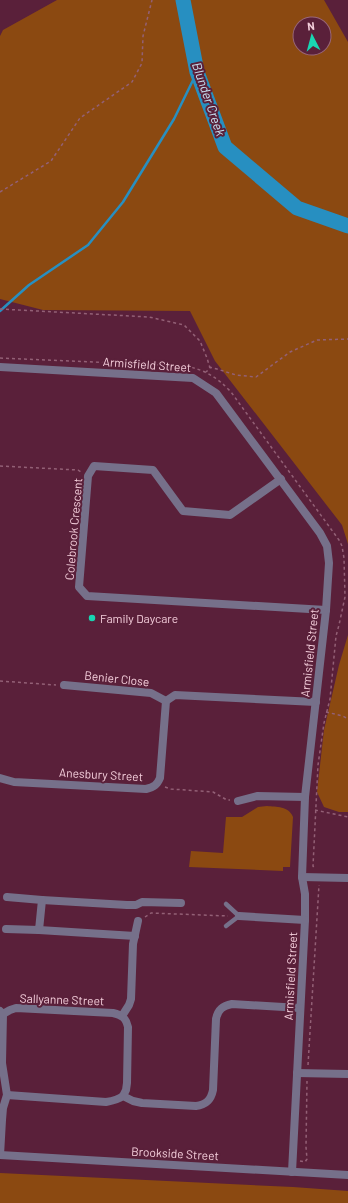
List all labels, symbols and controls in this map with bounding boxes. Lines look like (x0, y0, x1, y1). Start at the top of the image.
north arrow (292, 16, 332, 56)
text: N (307, 19, 315, 32)
water label: Blunder Creek (189, 60, 229, 139)
street label: Armisfield Street (102, 354, 192, 374)
street label: Colebrook Crescent (62, 477, 84, 581)
street label: Armisfield Street (297, 608, 321, 698)
place label: Family Daycare (100, 611, 178, 625)
marker: Family Daycare (87, 613, 97, 623)
street label: Benier Close (84, 668, 150, 688)
street label: Anesbury Street (59, 765, 143, 783)
street label: Armisfield Street (281, 931, 299, 1021)
street label: Sallyanne Street (19, 991, 105, 1007)
street label: Brookside Street (131, 1144, 219, 1162)

